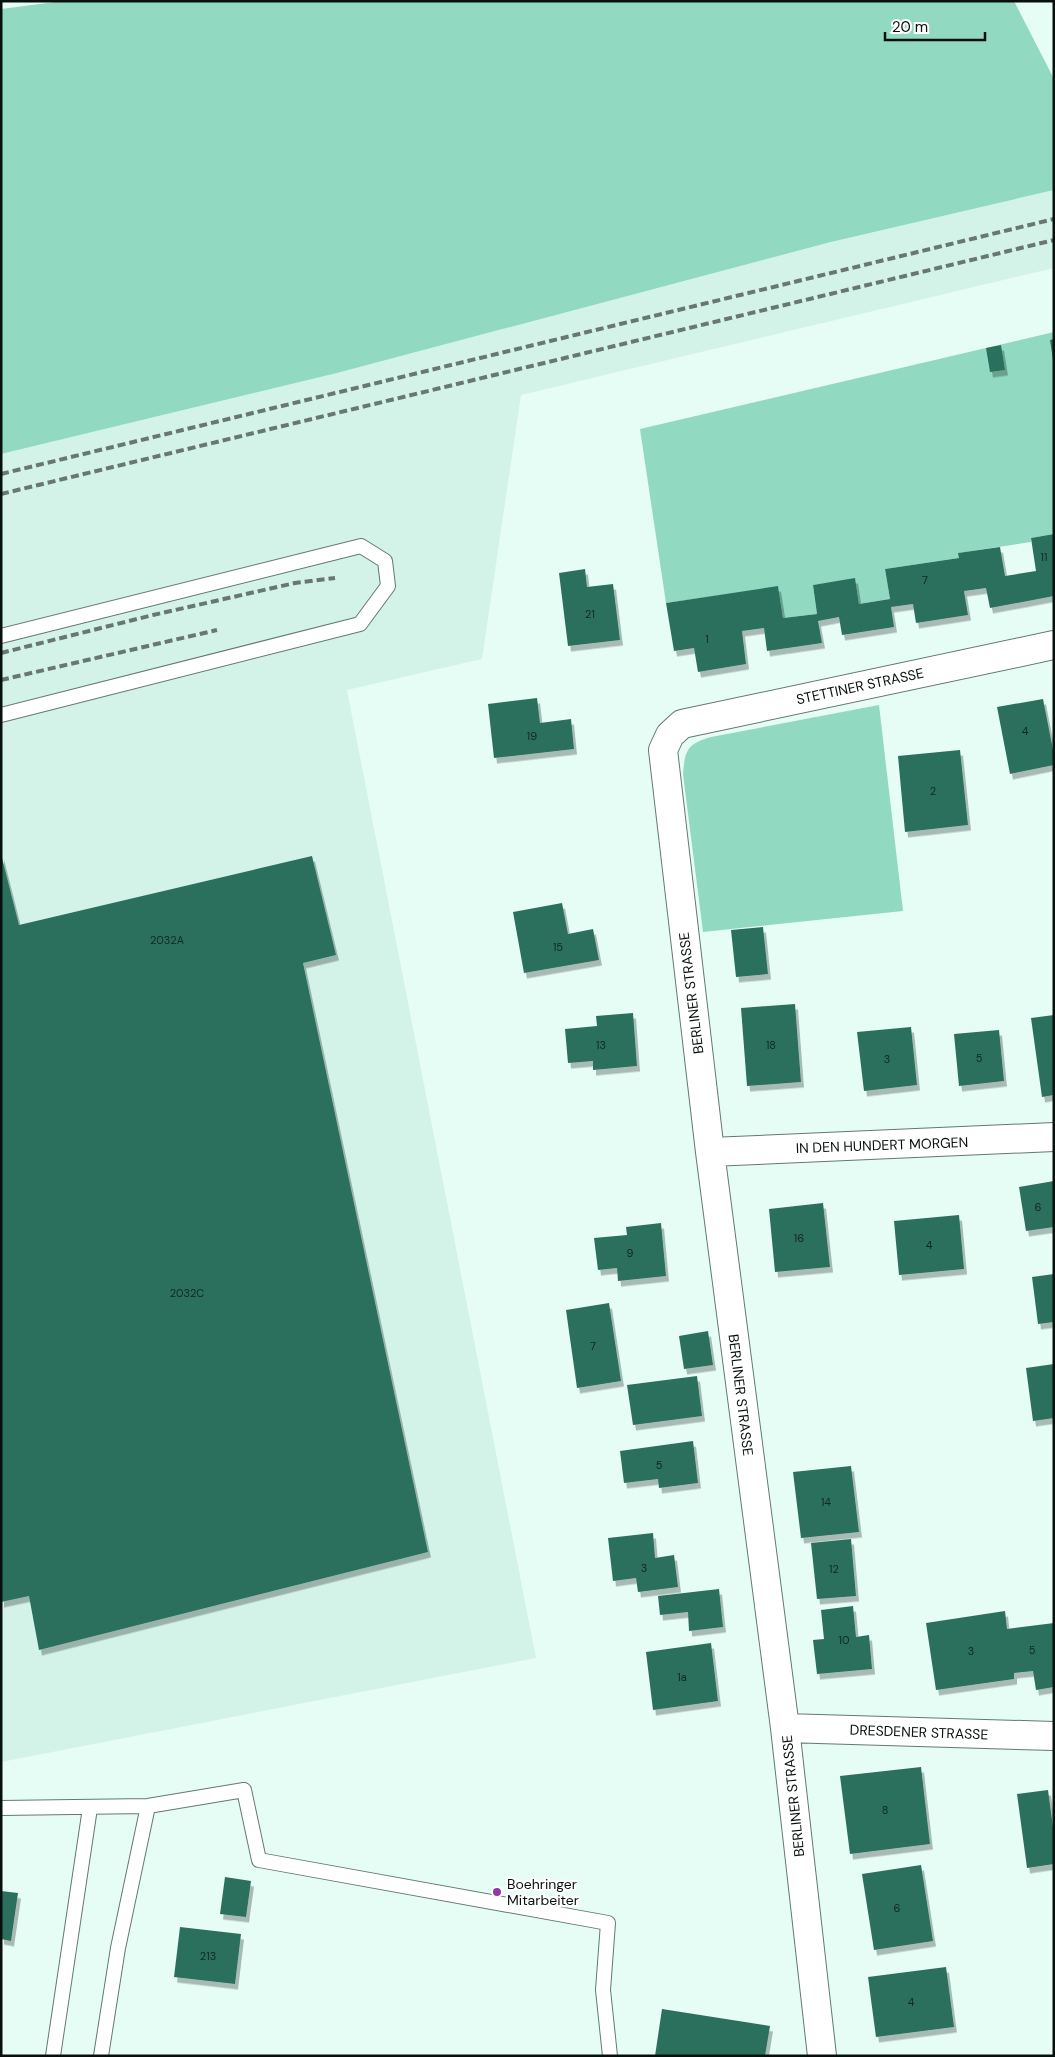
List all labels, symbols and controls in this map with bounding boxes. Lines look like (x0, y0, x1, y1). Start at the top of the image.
scale bar (885, 10, 985, 42)
text: 20 m (892, 17, 928, 37)
house number: 11 (1041, 550, 1047, 564)
house number: 7 (922, 573, 928, 587)
house number: 21 (585, 607, 595, 621)
house number: 1 (705, 632, 709, 646)
street label: STETTINER STRASSE (795, 664, 925, 708)
house number: 4 (1022, 724, 1029, 738)
house number: 19 (527, 729, 537, 743)
house number: 2 (930, 784, 936, 798)
street label: BERLINER STRASSE (675, 931, 707, 1055)
house number: 2032A (150, 933, 184, 947)
house number: 15 (553, 940, 563, 954)
house number: 13 (596, 1038, 606, 1052)
house number: 18 (766, 1038, 776, 1052)
house number: 5 (976, 1051, 983, 1065)
house number: 3 (884, 1052, 890, 1066)
street label: IN DEN HUNDERT MORGEN (795, 1133, 969, 1157)
house number: 6 (1035, 1200, 1042, 1214)
house number: 16 (794, 1231, 804, 1245)
house number: 4 (926, 1238, 933, 1252)
house number: 9 (627, 1246, 634, 1260)
house number: 2032C (170, 1286, 204, 1300)
street label: BERLINER STRASSE (725, 1333, 757, 1457)
house number: 7 (590, 1339, 596, 1353)
house number: 5 (656, 1458, 663, 1472)
house number: 14 (821, 1495, 831, 1509)
house number: 3 (641, 1561, 647, 1575)
house number: 12 (829, 1562, 839, 1576)
house number: 10 (839, 1633, 849, 1647)
house number: 5 (1029, 1643, 1036, 1657)
house number: 3 (968, 1644, 974, 1658)
house number: 1a (677, 1670, 687, 1684)
street label: DRESDENER STRASSE (849, 1721, 989, 1743)
street label: BERLINER STRASSE (778, 1734, 808, 1858)
house number: 8 (882, 1803, 888, 1817)
place label: Boehringer Mitarbeiter (507, 1875, 579, 1909)
marker: Boehringer Mitarbeiter (491, 1886, 503, 1898)
house number: 6 (894, 1901, 901, 1915)
house number: 213 (200, 1949, 216, 1963)
house number: 4 (908, 1995, 915, 2009)

